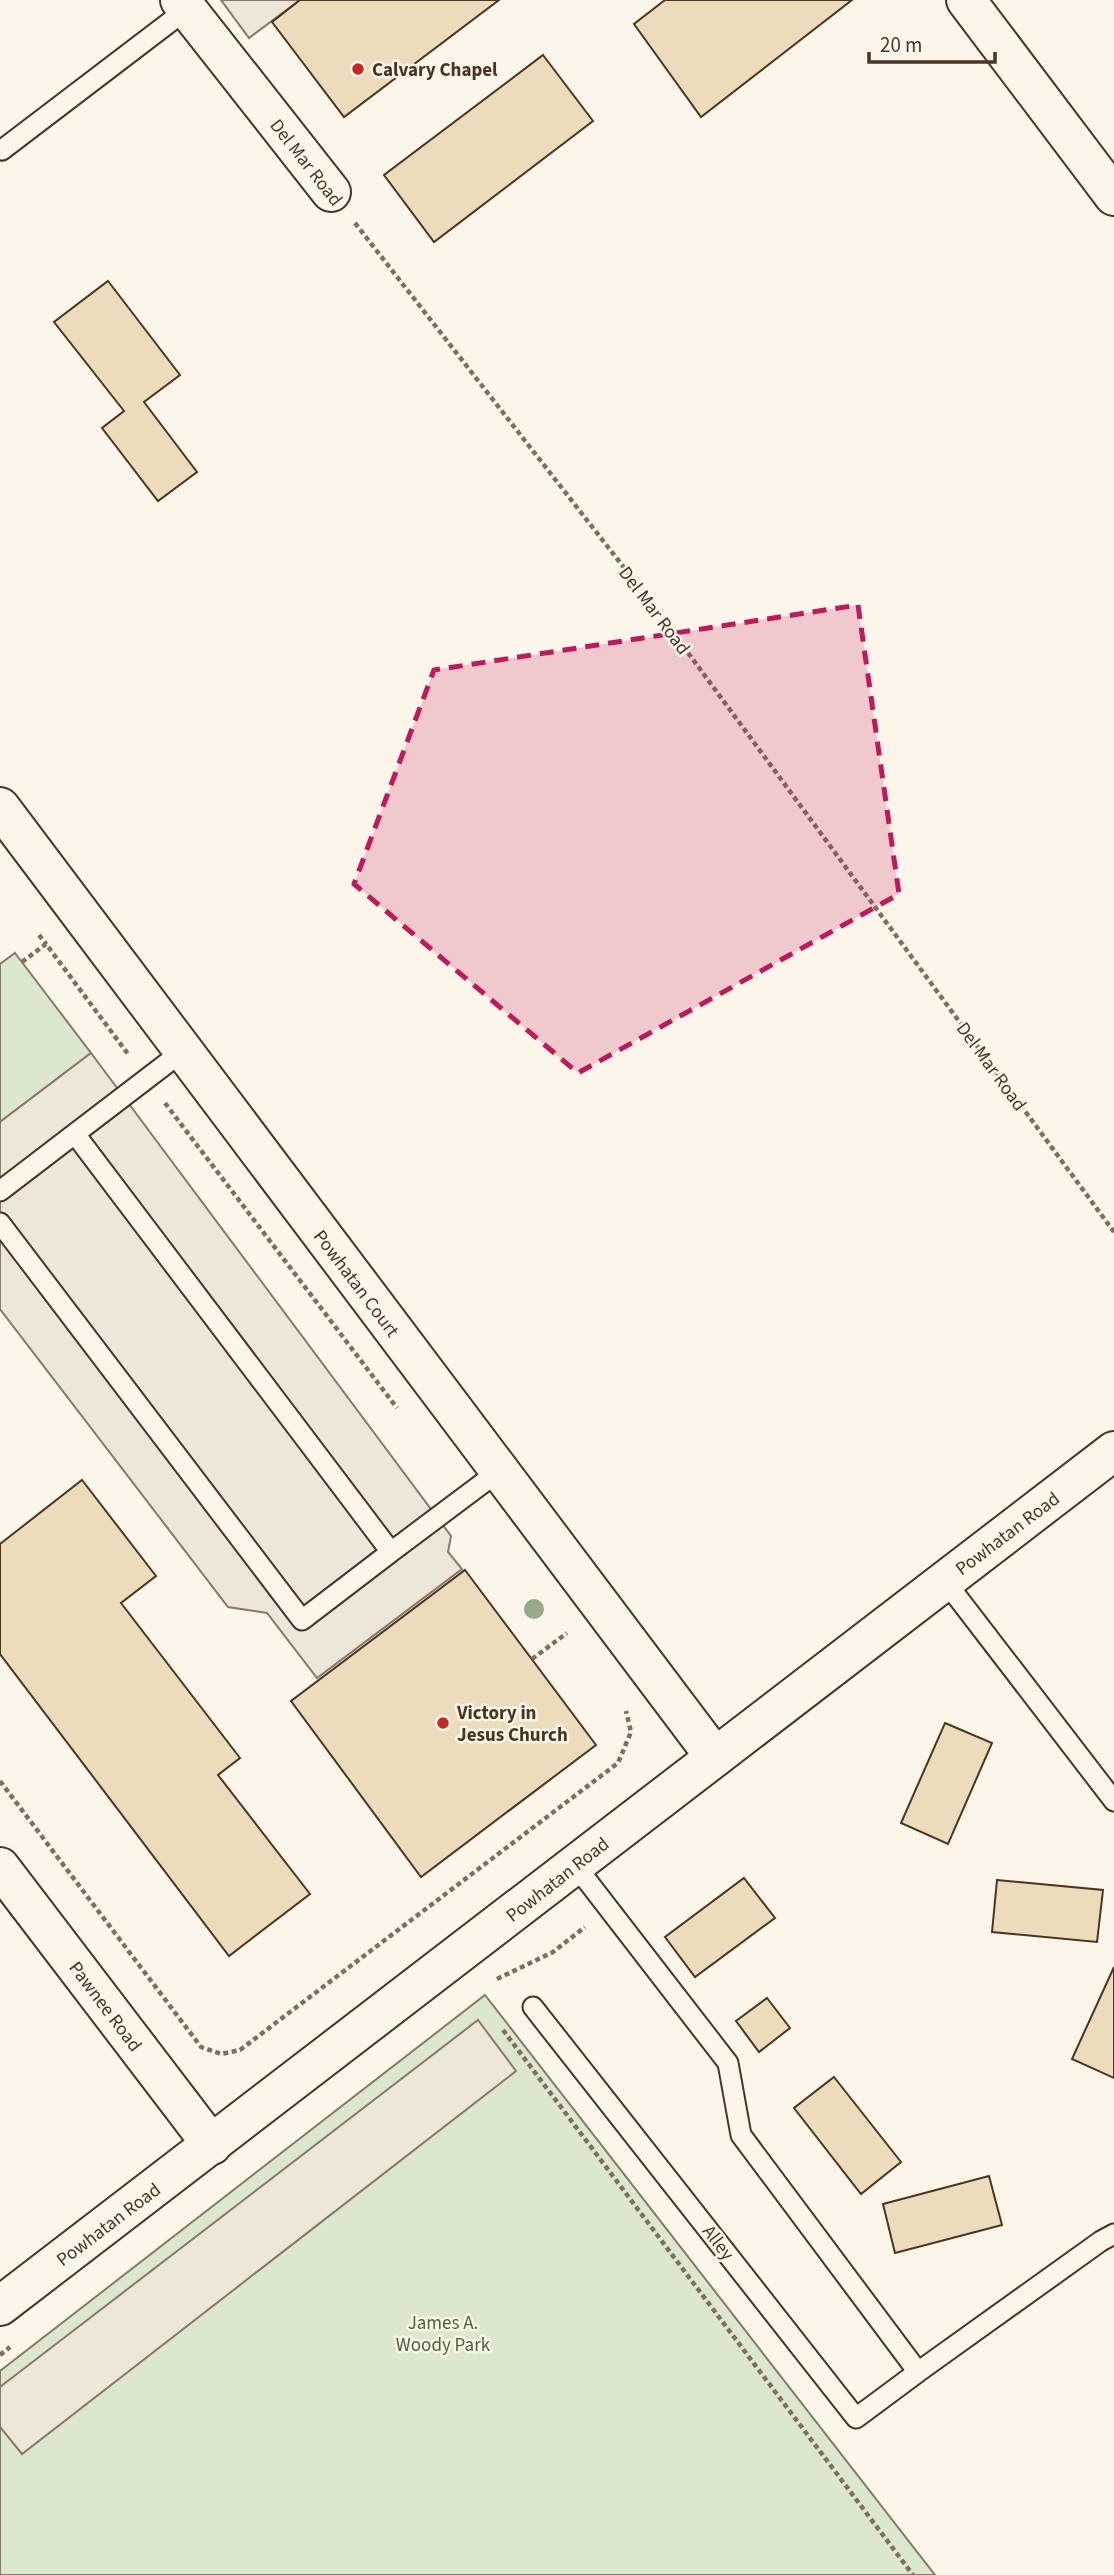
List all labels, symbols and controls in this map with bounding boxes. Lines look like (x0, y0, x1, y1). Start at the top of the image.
scale bar (869, 21, 995, 65)
text: 20 m (880, 30, 922, 60)
place label: Calvary Chapel (372, 57, 498, 84)
marker: Calvary Chapel (350, 61, 366, 77)
street label: Del Mar Road (263, 114, 349, 212)
street label: Del Mar Road (612, 561, 696, 661)
street label: Del Mar Road (949, 1017, 1032, 1117)
street label: Powhatan Court (306, 1225, 405, 1344)
street label: Powhatan Road (950, 1486, 1066, 1582)
place label: Victory in Jesus Church (456, 1700, 568, 1749)
marker: Victory in Jesus Church (435, 1715, 451, 1731)
street label: Powhatan Road (501, 1831, 615, 1929)
street label: Pawnee Road (62, 1956, 148, 2058)
street label: Powhatan Road (51, 2177, 167, 2273)
street label: Alley (695, 2219, 740, 2266)
park label: James A. Woody Park (396, 2310, 491, 2359)

